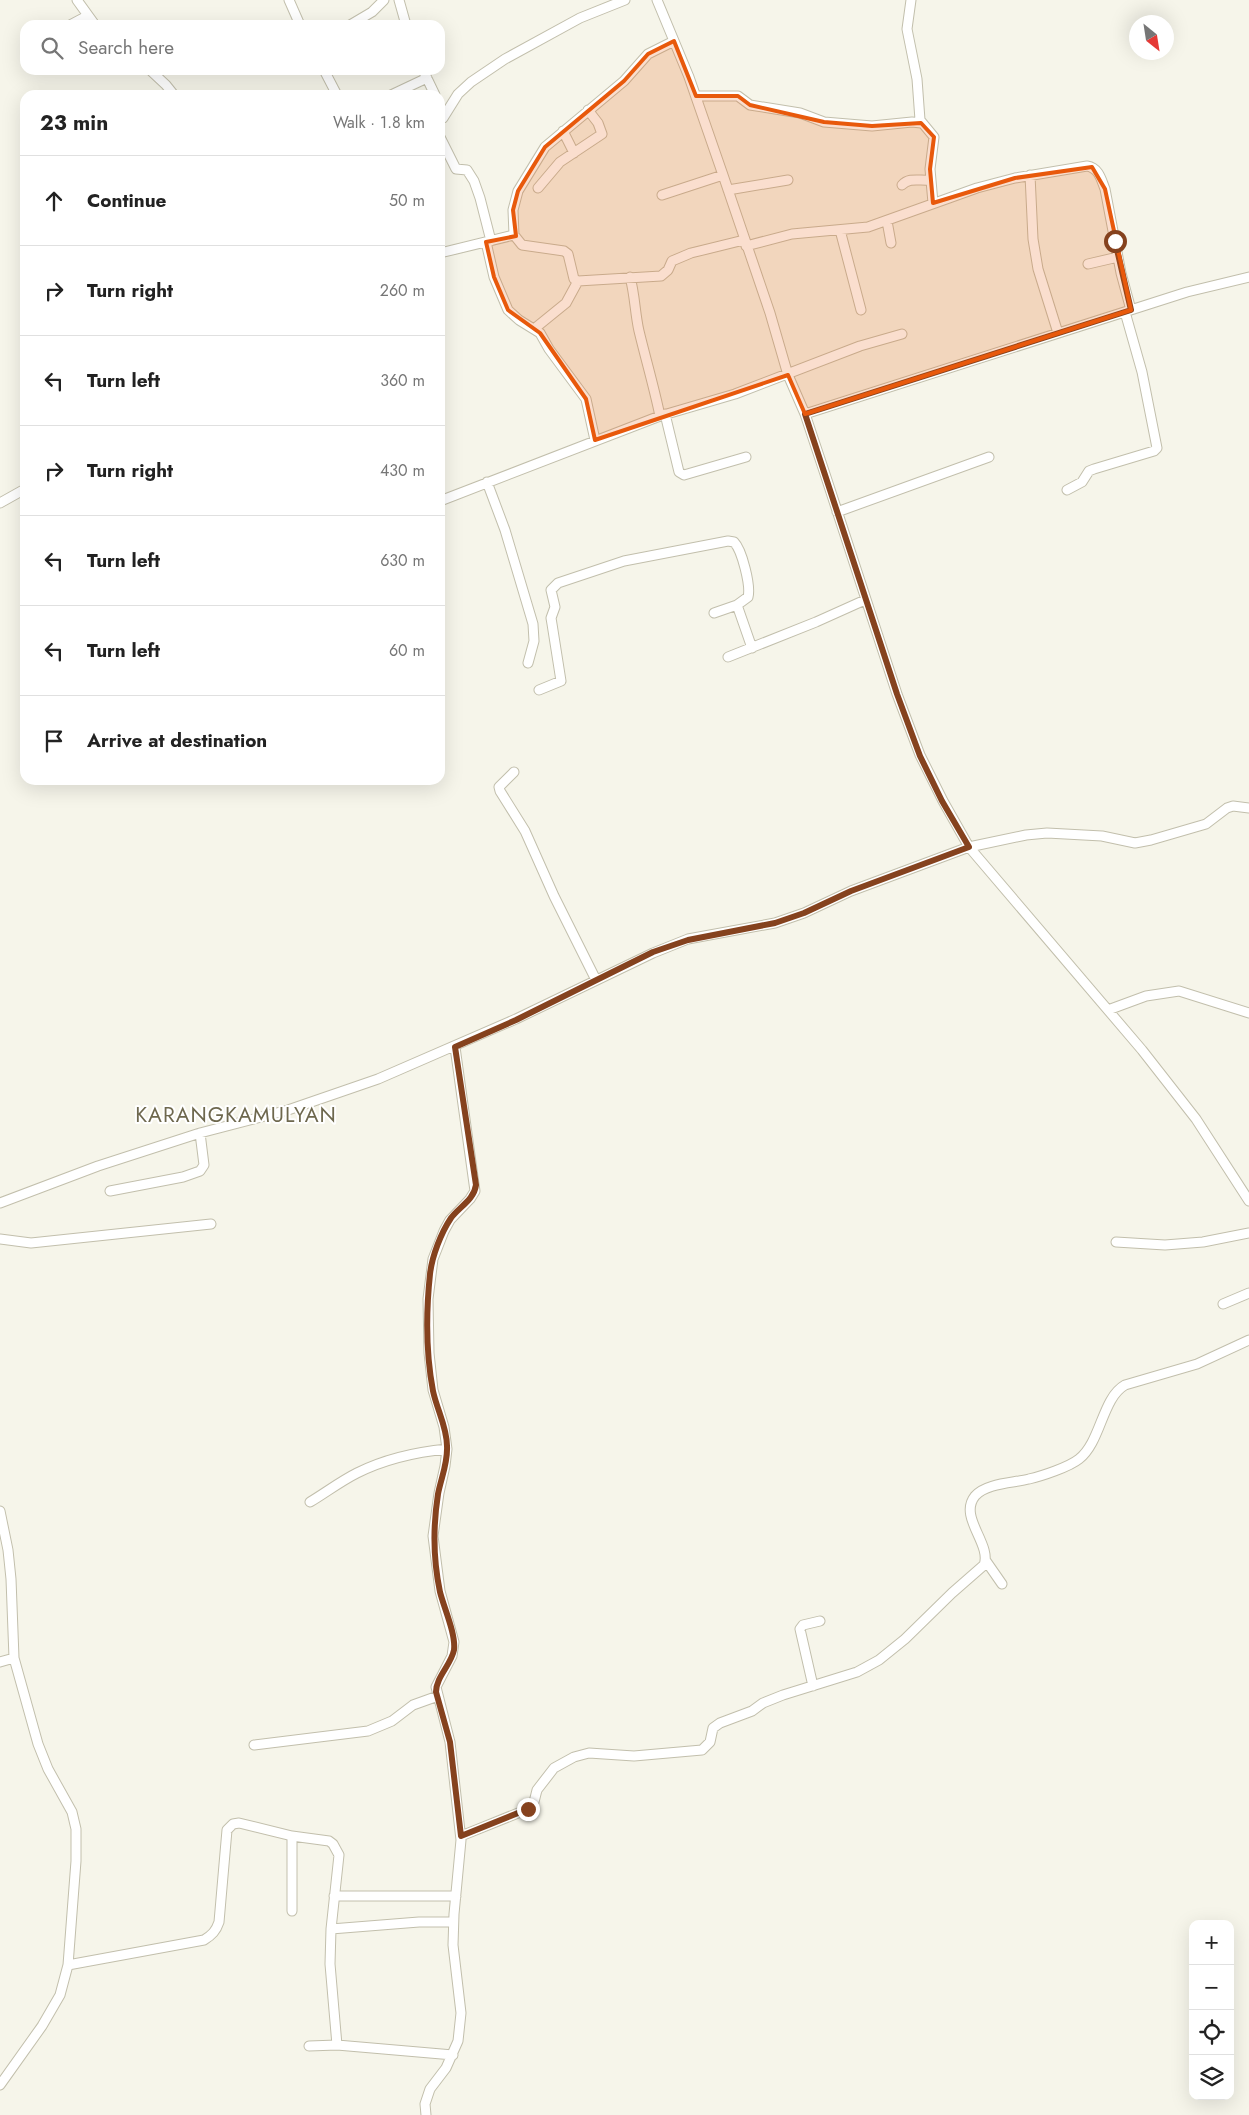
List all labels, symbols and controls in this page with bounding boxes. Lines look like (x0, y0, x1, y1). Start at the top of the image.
north arrow (1129, 15, 1174, 60)
search box (20, 20, 445, 75)
icon: search (38, 34, 66, 62)
text: Search here (78, 34, 174, 61)
text: 23 min (40, 108, 108, 138)
text: Walk · 1.8 km (333, 111, 425, 134)
icon: ahead (40, 187, 68, 215)
text: Continue (87, 187, 166, 214)
text: 50 m (389, 189, 425, 212)
route start (1104, 230, 1127, 253)
icon: right (40, 277, 68, 305)
text: Turn right (87, 277, 173, 304)
text: 260 m (380, 279, 425, 302)
icon: left (40, 367, 68, 395)
text: Turn left (87, 367, 160, 394)
text: 360 m (380, 369, 425, 392)
icon: right (40, 457, 68, 485)
text: Turn right (87, 457, 173, 484)
text: 430 m (380, 459, 425, 482)
icon: left (40, 547, 68, 575)
text: Turn left (87, 547, 160, 574)
text: 630 m (380, 549, 425, 572)
icon: left (40, 637, 68, 665)
text: Turn left (87, 637, 160, 664)
text: 60 m (389, 639, 425, 662)
icon: arrive (40, 727, 68, 755)
text: Arrive at destination (87, 727, 267, 754)
district label: KARANGKAMULYAN (135, 1100, 337, 1130)
route end (517, 1798, 540, 1821)
map controls (1189, 1920, 1234, 2100)
button: + (1189, 1920, 1234, 1965)
button: − (1189, 1965, 1234, 2010)
button: locate (1189, 2010, 1234, 2055)
button: layers (1189, 2055, 1234, 2100)

